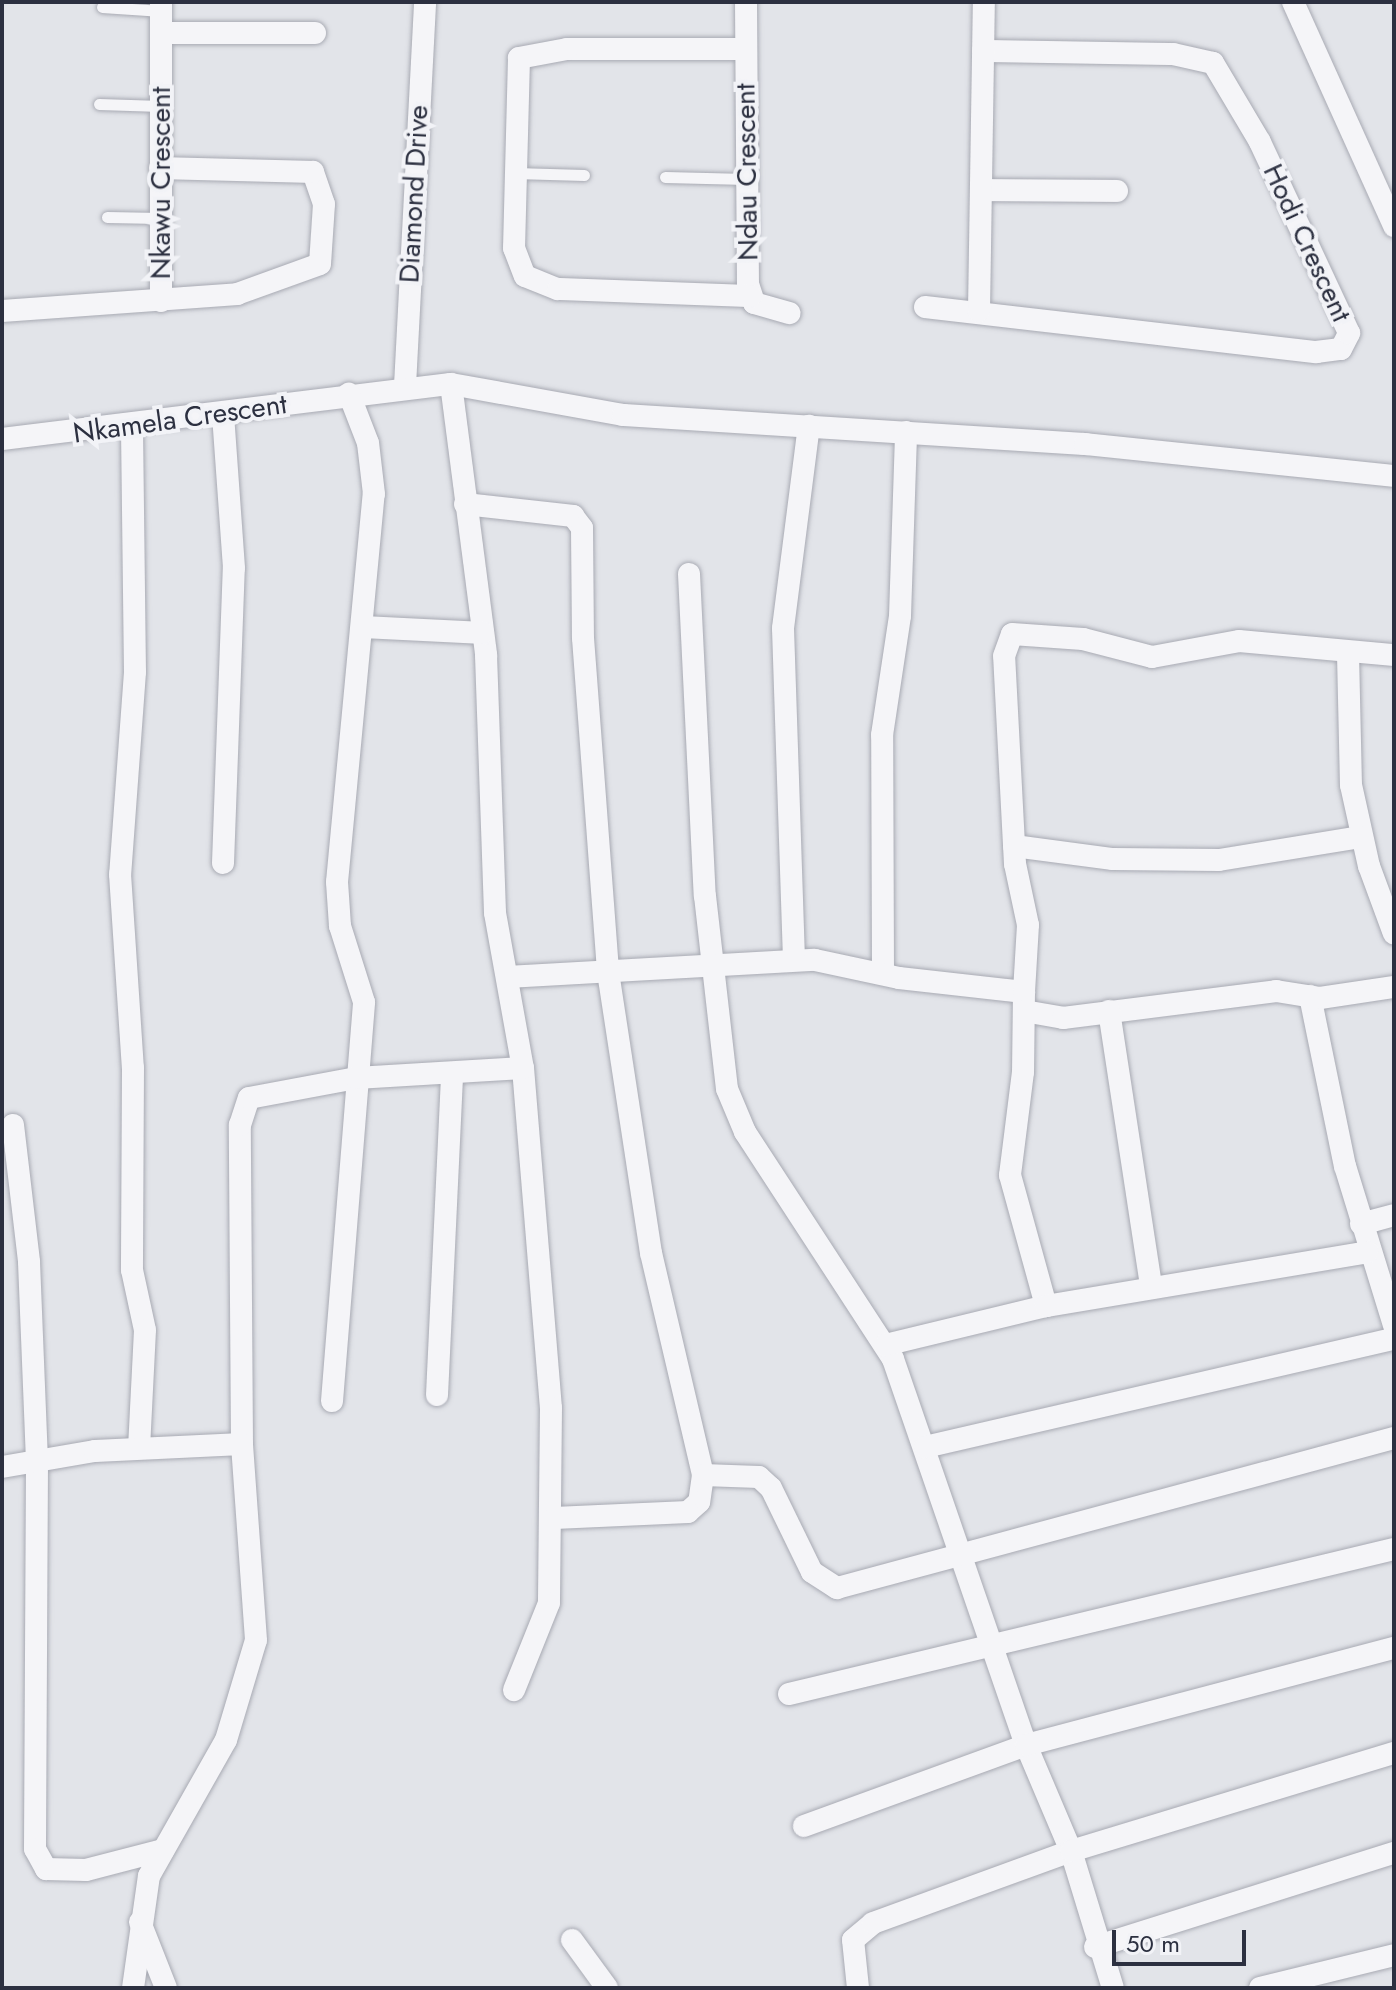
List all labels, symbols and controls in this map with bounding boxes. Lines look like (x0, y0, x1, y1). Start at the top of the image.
street label: Ndau Crescent (729, 83, 765, 261)
street label: Nkawu Crescent (144, 87, 178, 279)
street label: Diamond Drive (393, 104, 435, 284)
street label: Hodi Crescent (1256, 159, 1358, 327)
street label: Nkamela Crescent (71, 387, 289, 451)
scale bar (1116, 1914, 1250, 1964)
text: 50 m (1126, 1926, 1180, 1961)

